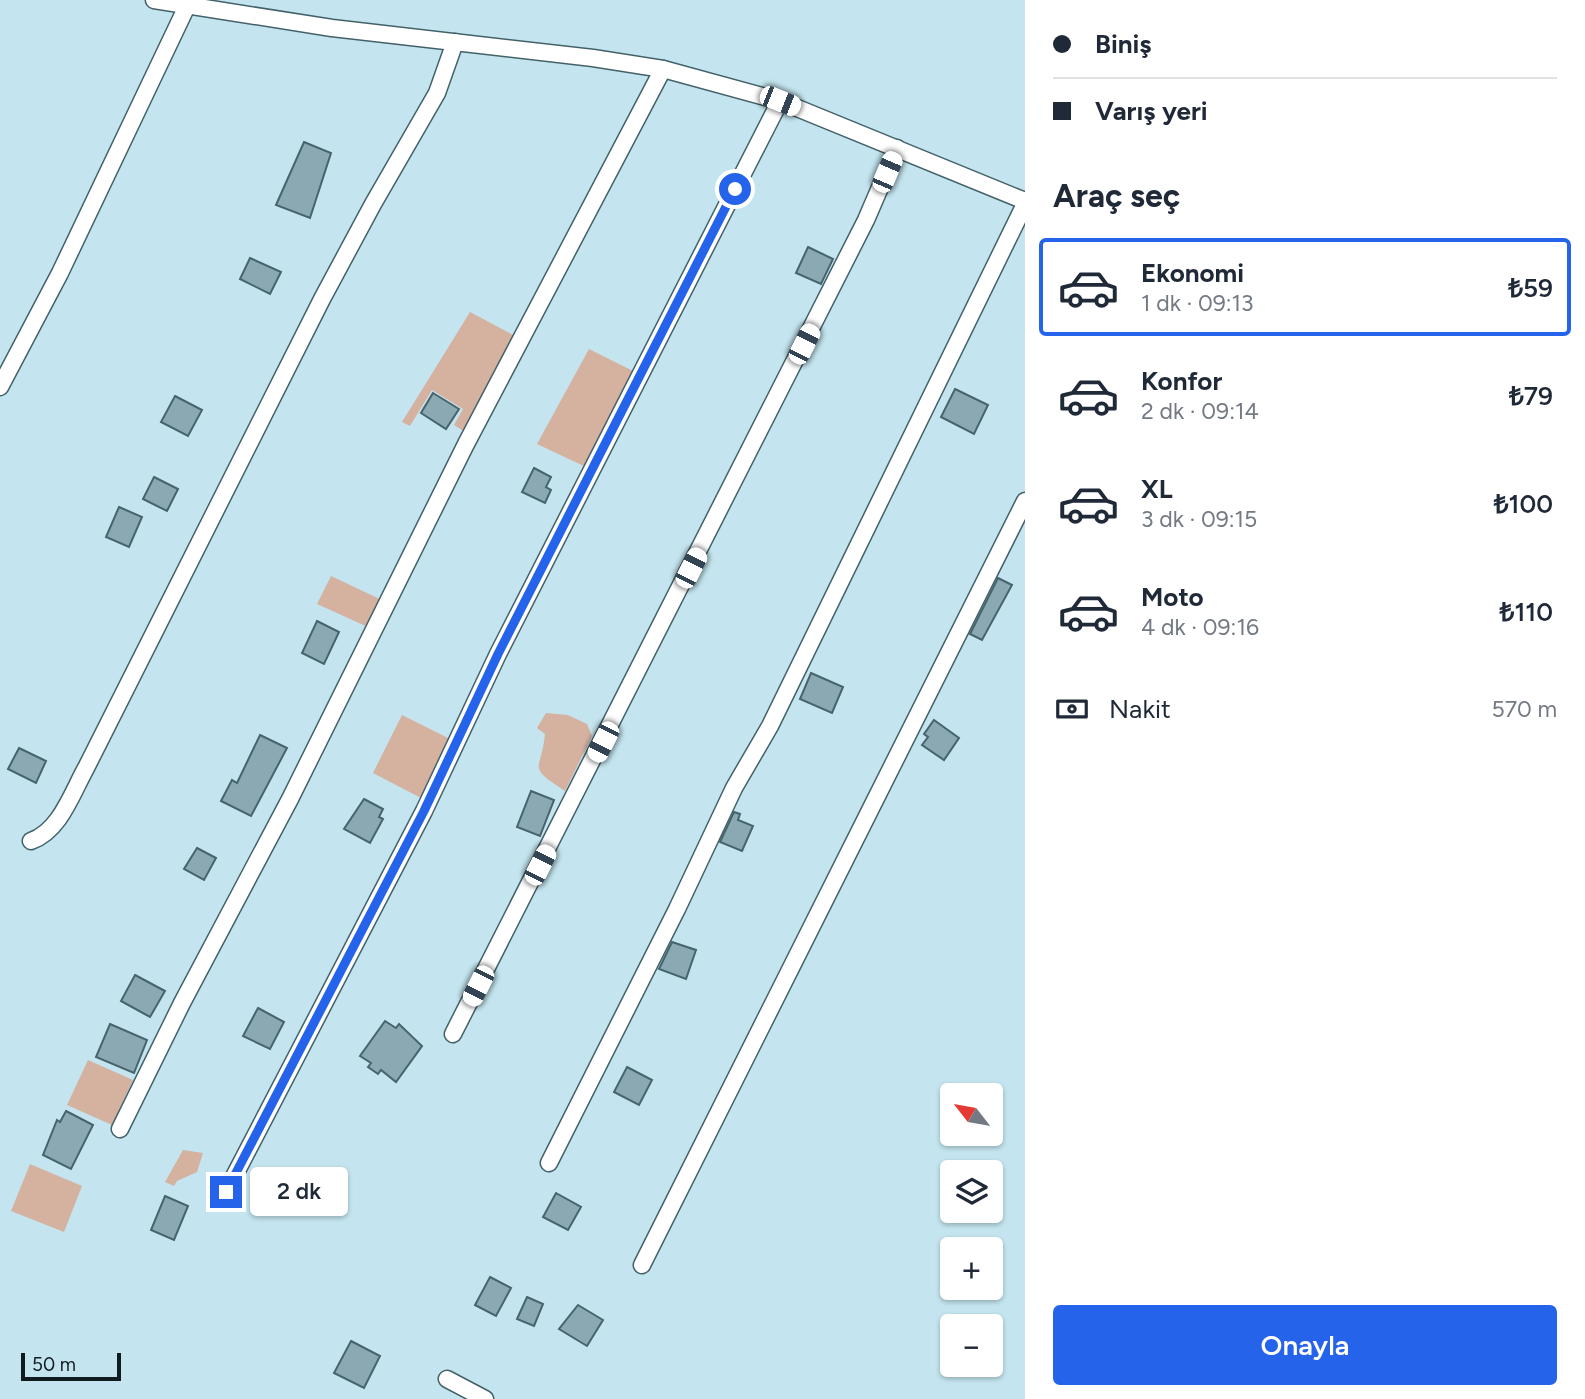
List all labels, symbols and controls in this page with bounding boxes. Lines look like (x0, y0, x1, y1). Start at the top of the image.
text: Biniş (1095, 28, 1152, 60)
car (757, 83, 804, 119)
text: Varış yeri (1095, 95, 1208, 127)
car (870, 149, 905, 195)
route start (719, 173, 751, 205)
text: Araç seç (1053, 177, 1180, 215)
icon: car (1057, 256, 1120, 319)
text: Ekonomi (1141, 257, 1244, 289)
text: ₺59 (1508, 272, 1553, 304)
text: 1 dk · 09:13 (1141, 289, 1254, 317)
car (786, 321, 823, 367)
icon: car (1057, 364, 1120, 427)
text: Konfor (1141, 365, 1222, 397)
text: ₺79 (1509, 380, 1553, 412)
text: 2 dk · 09:14 (1141, 397, 1259, 425)
icon: car (1057, 472, 1120, 535)
text: XL (1141, 473, 1173, 505)
text: ₺100 (1494, 488, 1553, 520)
text: 3 dk · 09:15 (1141, 505, 1257, 533)
car (673, 545, 710, 591)
icon: car (1057, 580, 1120, 643)
text: Moto (1141, 581, 1204, 613)
text: ₺110 (1500, 596, 1553, 628)
text: 4 dk · 09:16 (1141, 613, 1259, 641)
icon: cash (1053, 690, 1091, 728)
text: Nakit (1109, 693, 1171, 725)
text: 570 m (1491, 695, 1557, 723)
car (585, 719, 622, 765)
car (522, 842, 559, 888)
car (460, 963, 497, 1009)
north arrow (940, 1083, 1003, 1146)
map controls (940, 1083, 1003, 1377)
button: layers (940, 1160, 1003, 1223)
callout: 2 dk (250, 1168, 348, 1216)
route end (210, 1176, 242, 1208)
text: 2 dk (277, 1177, 321, 1205)
button: + (940, 1237, 1003, 1300)
button: Onayla (1053, 1305, 1557, 1385)
button: − (940, 1314, 1003, 1377)
scale bar (21, 1350, 121, 1382)
text: 50 m (32, 1353, 76, 1376)

